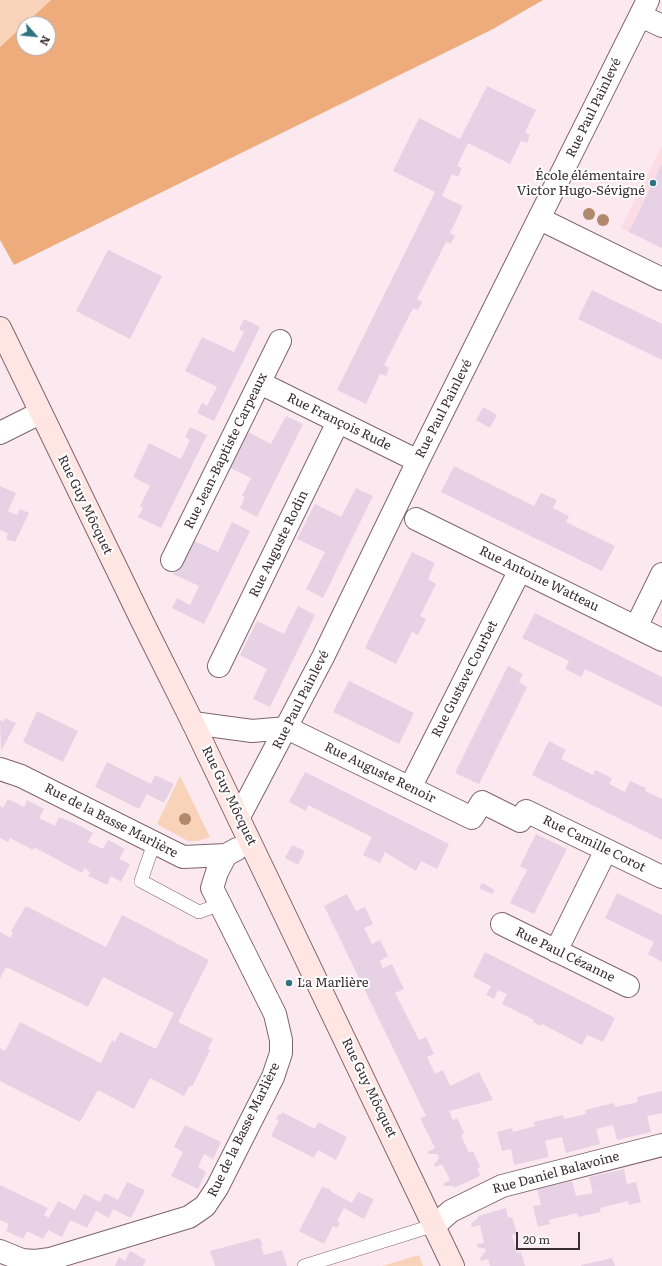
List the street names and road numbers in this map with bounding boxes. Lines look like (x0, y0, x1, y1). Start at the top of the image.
street label: Rue Paul Painlevé (563, 56, 625, 160)
street label: Rue Paul Painlevé (412, 357, 476, 461)
street label: Rue Jean-Baptiste Carpeaux (181, 370, 271, 532)
street label: Rue François Rude (284, 390, 394, 454)
street label: Rue Guy Môcquet (54, 453, 116, 557)
street label: Rue Auguste Rodin (246, 488, 312, 600)
street label: Rue Antoine Watteau (476, 543, 602, 615)
street label: Rue Gustave Courbet (429, 618, 501, 740)
street label: Rue Paul Painlevé (269, 648, 333, 752)
street label: Rue Auguste Renoir (322, 739, 438, 807)
street label: Rue Guy Môcquet (198, 744, 260, 848)
street label: Rue de la Basse Marlière (42, 781, 180, 861)
street label: Rue Camille Corot (540, 812, 648, 876)
street label: Rue Paul Cézanne (513, 924, 617, 986)
street label: Rue Guy Môcquet (338, 1036, 400, 1140)
street label: Rue de la Basse Marlière (205, 1060, 283, 1200)
street label: Rue Daniel Balavoine (491, 1149, 621, 1197)

